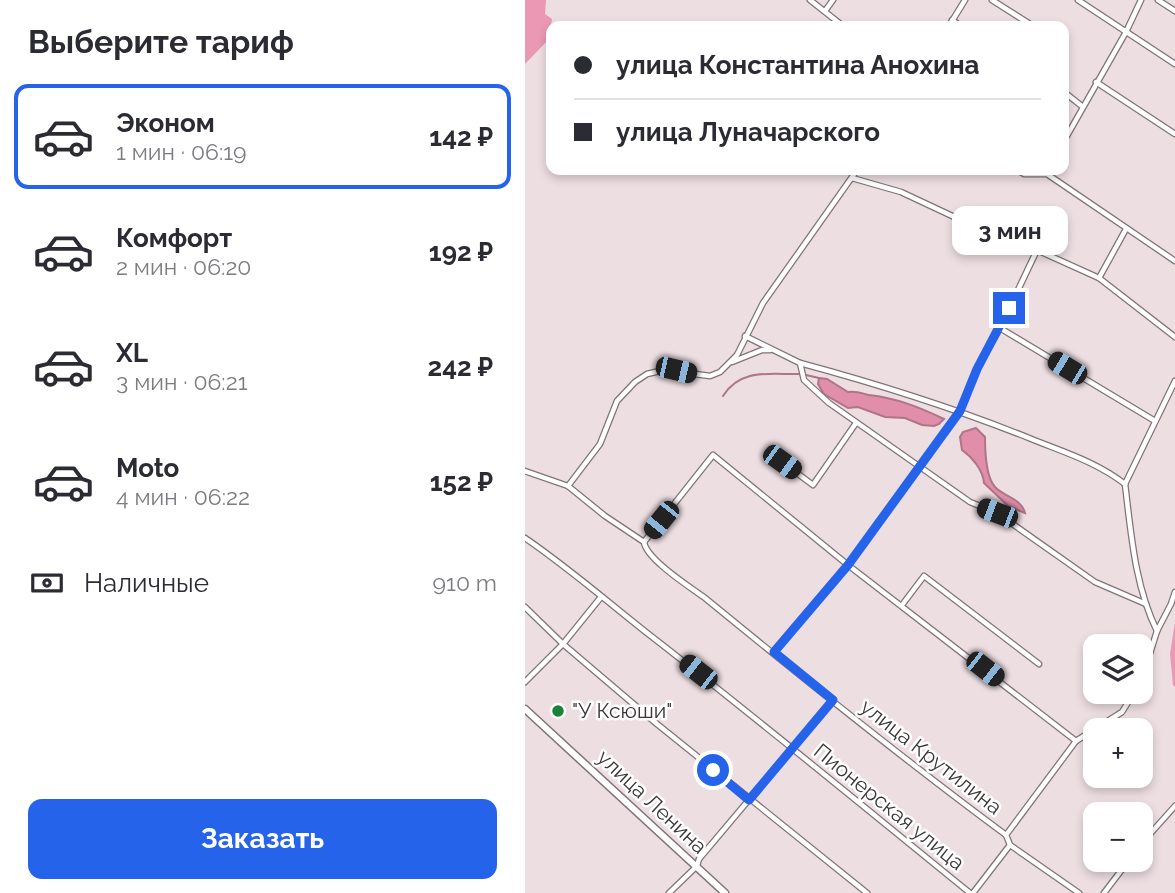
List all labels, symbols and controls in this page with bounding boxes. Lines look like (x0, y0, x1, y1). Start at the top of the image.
text: Выберите тариф (28, 23, 294, 60)
text: улица Константина Анохина (616, 50, 980, 80)
icon: car (32, 105, 95, 168)
text: Эконом (116, 108, 215, 138)
text: улица Луначарского (616, 117, 880, 147)
text: 142 ₽ (429, 122, 493, 152)
text: 1 мин · 06:19 (116, 138, 247, 165)
callout: 3 мин (951, 206, 1067, 256)
text: 3 мин (978, 217, 1042, 244)
icon: car (32, 220, 95, 283)
text: Комфорт (116, 223, 232, 253)
text: 192 ₽ (429, 237, 493, 267)
text: 2 мин · 06:20 (116, 253, 251, 280)
route end (993, 292, 1025, 324)
icon: car (32, 335, 95, 398)
text: XL (116, 338, 148, 368)
car (1044, 348, 1091, 388)
text: 242 ₽ (427, 352, 493, 382)
car (654, 355, 699, 385)
text: 3 мин · 06:21 (116, 368, 248, 395)
car (759, 441, 806, 483)
icon: car (32, 450, 95, 513)
text: Moto (116, 453, 179, 483)
text: 152 ₽ (430, 467, 493, 497)
text: 4 мин · 06:22 (116, 483, 250, 510)
car (974, 496, 1021, 530)
car (640, 497, 683, 543)
icon: cash (28, 564, 66, 602)
text: Наличные (84, 568, 209, 598)
text: 910 m (433, 569, 497, 596)
map controls (1083, 634, 1153, 872)
button: layers (1083, 634, 1153, 704)
car (962, 648, 1009, 690)
car (675, 651, 722, 693)
street label: улица Крутилина (856, 694, 1007, 820)
place label: "У Ксюши" (572, 698, 672, 723)
marker: "У Ксюши" (550, 703, 566, 719)
button: + (1083, 718, 1153, 788)
street label: Пионерская улица (809, 738, 970, 875)
street label: улица Ленина (592, 744, 712, 859)
route start (697, 754, 729, 786)
button: Заказать (28, 799, 497, 879)
button: − (1083, 802, 1153, 872)

